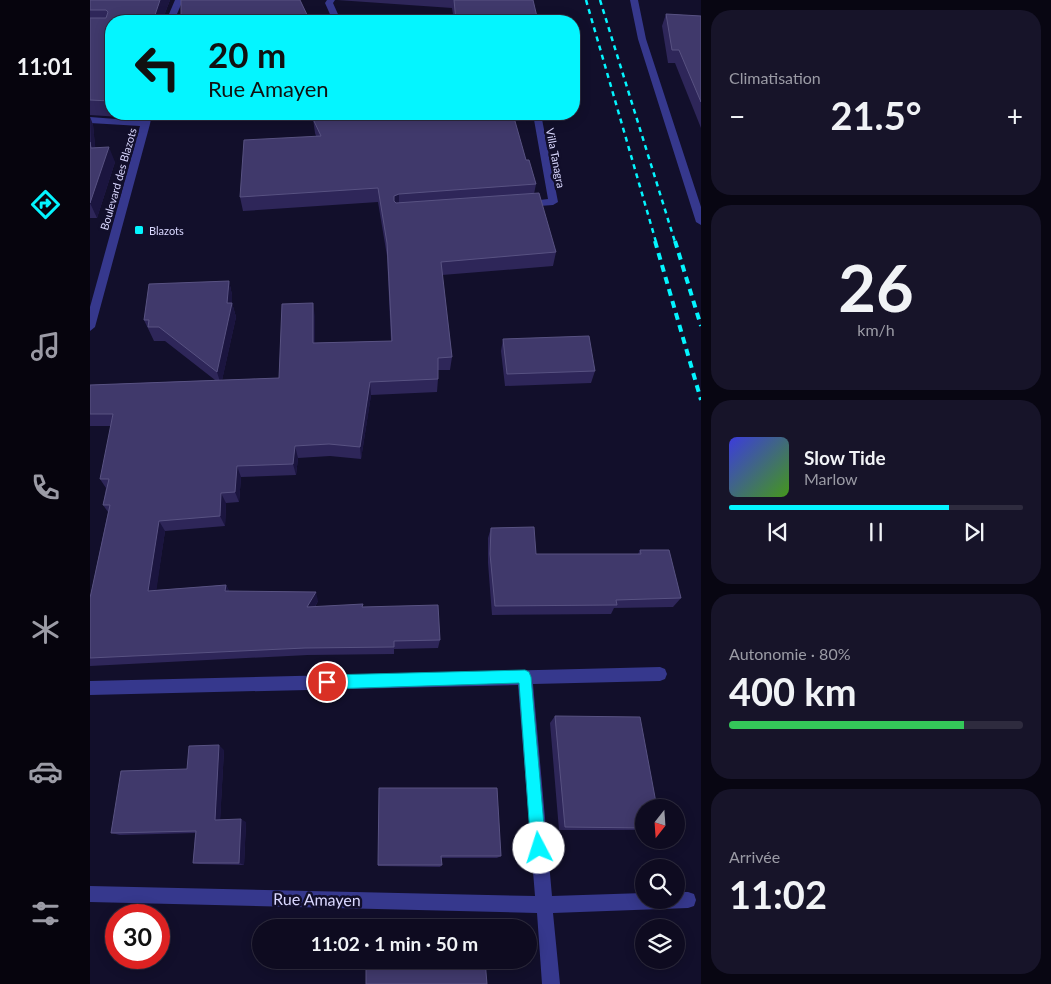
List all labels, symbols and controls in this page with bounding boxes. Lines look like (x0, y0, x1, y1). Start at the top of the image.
text: 20 m (208, 33, 286, 75)
icon: left (125, 35, 190, 100)
text: 11:01 (17, 53, 73, 80)
text: Climatisation (729, 68, 821, 87)
text: Rue Amayen (208, 75, 329, 102)
text: 21.5° (831, 92, 921, 138)
text: − (729, 99, 745, 133)
text: + (1007, 99, 1023, 133)
street label: Boulevard des Blazots (97, 126, 139, 232)
street label: Villa Tanagra (544, 127, 568, 189)
icon: directions (28, 187, 63, 222)
marker: Blazots (133, 224, 145, 236)
place label: Blazots (149, 224, 184, 237)
text: 26 (838, 248, 914, 326)
text: km/h (857, 320, 895, 339)
icon: music (28, 329, 63, 364)
text: Slow Tide (804, 446, 886, 469)
text: Marlow (804, 469, 858, 488)
icon: phone (28, 470, 63, 505)
icon: previous (764, 518, 792, 546)
icon: pause (862, 518, 890, 546)
icon: next (960, 518, 988, 546)
icon: climate (28, 612, 63, 647)
text: Autonomie · 80% (729, 644, 851, 663)
pin (306, 661, 348, 703)
icon: arrive (313, 668, 341, 696)
text: 400 km (729, 668, 857, 714)
icon: car (28, 754, 63, 789)
north arrow (635, 799, 685, 849)
map controls (635, 799, 685, 969)
position arrow (512, 821, 564, 873)
text: Arrivée (729, 847, 780, 866)
button: search (635, 859, 685, 909)
text: 11:02 (729, 871, 827, 917)
street label: Rue Amayen (273, 889, 361, 909)
icon: filters (28, 896, 63, 931)
speed limit sign: 30 (105, 904, 170, 969)
button: layers (635, 919, 685, 969)
text: 11:02 · 1 min · 50 m (311, 932, 478, 955)

